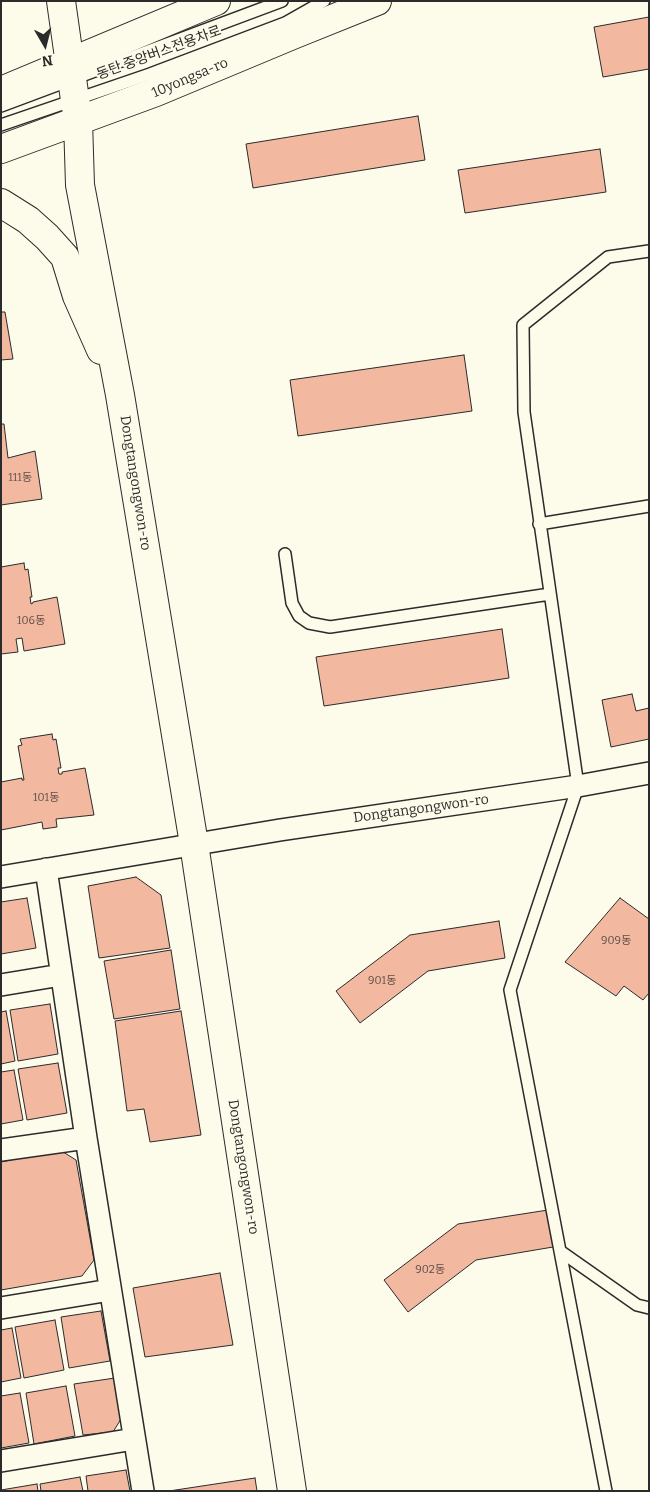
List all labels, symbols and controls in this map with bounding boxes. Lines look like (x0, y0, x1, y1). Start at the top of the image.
north arrow (20, 20, 70, 70)
street label: 동탄 중앙버스전용차로 (94, 23, 224, 83)
text: N (41, 51, 54, 70)
street label: 10yongsa-ro (149, 54, 231, 102)
street label: Dongtangongwon-ro (116, 414, 154, 552)
house number: 111동 (8, 471, 32, 485)
house number: 106동 (17, 614, 45, 628)
house number: 101동 (33, 791, 59, 805)
street label: Dongtangongwon-ro (352, 791, 490, 827)
house number: 909동 (601, 934, 631, 948)
house number: 901동 (368, 974, 396, 988)
street label: Dongtangongwon-ro (224, 1098, 262, 1236)
house number: 902동 (415, 1263, 445, 1277)

